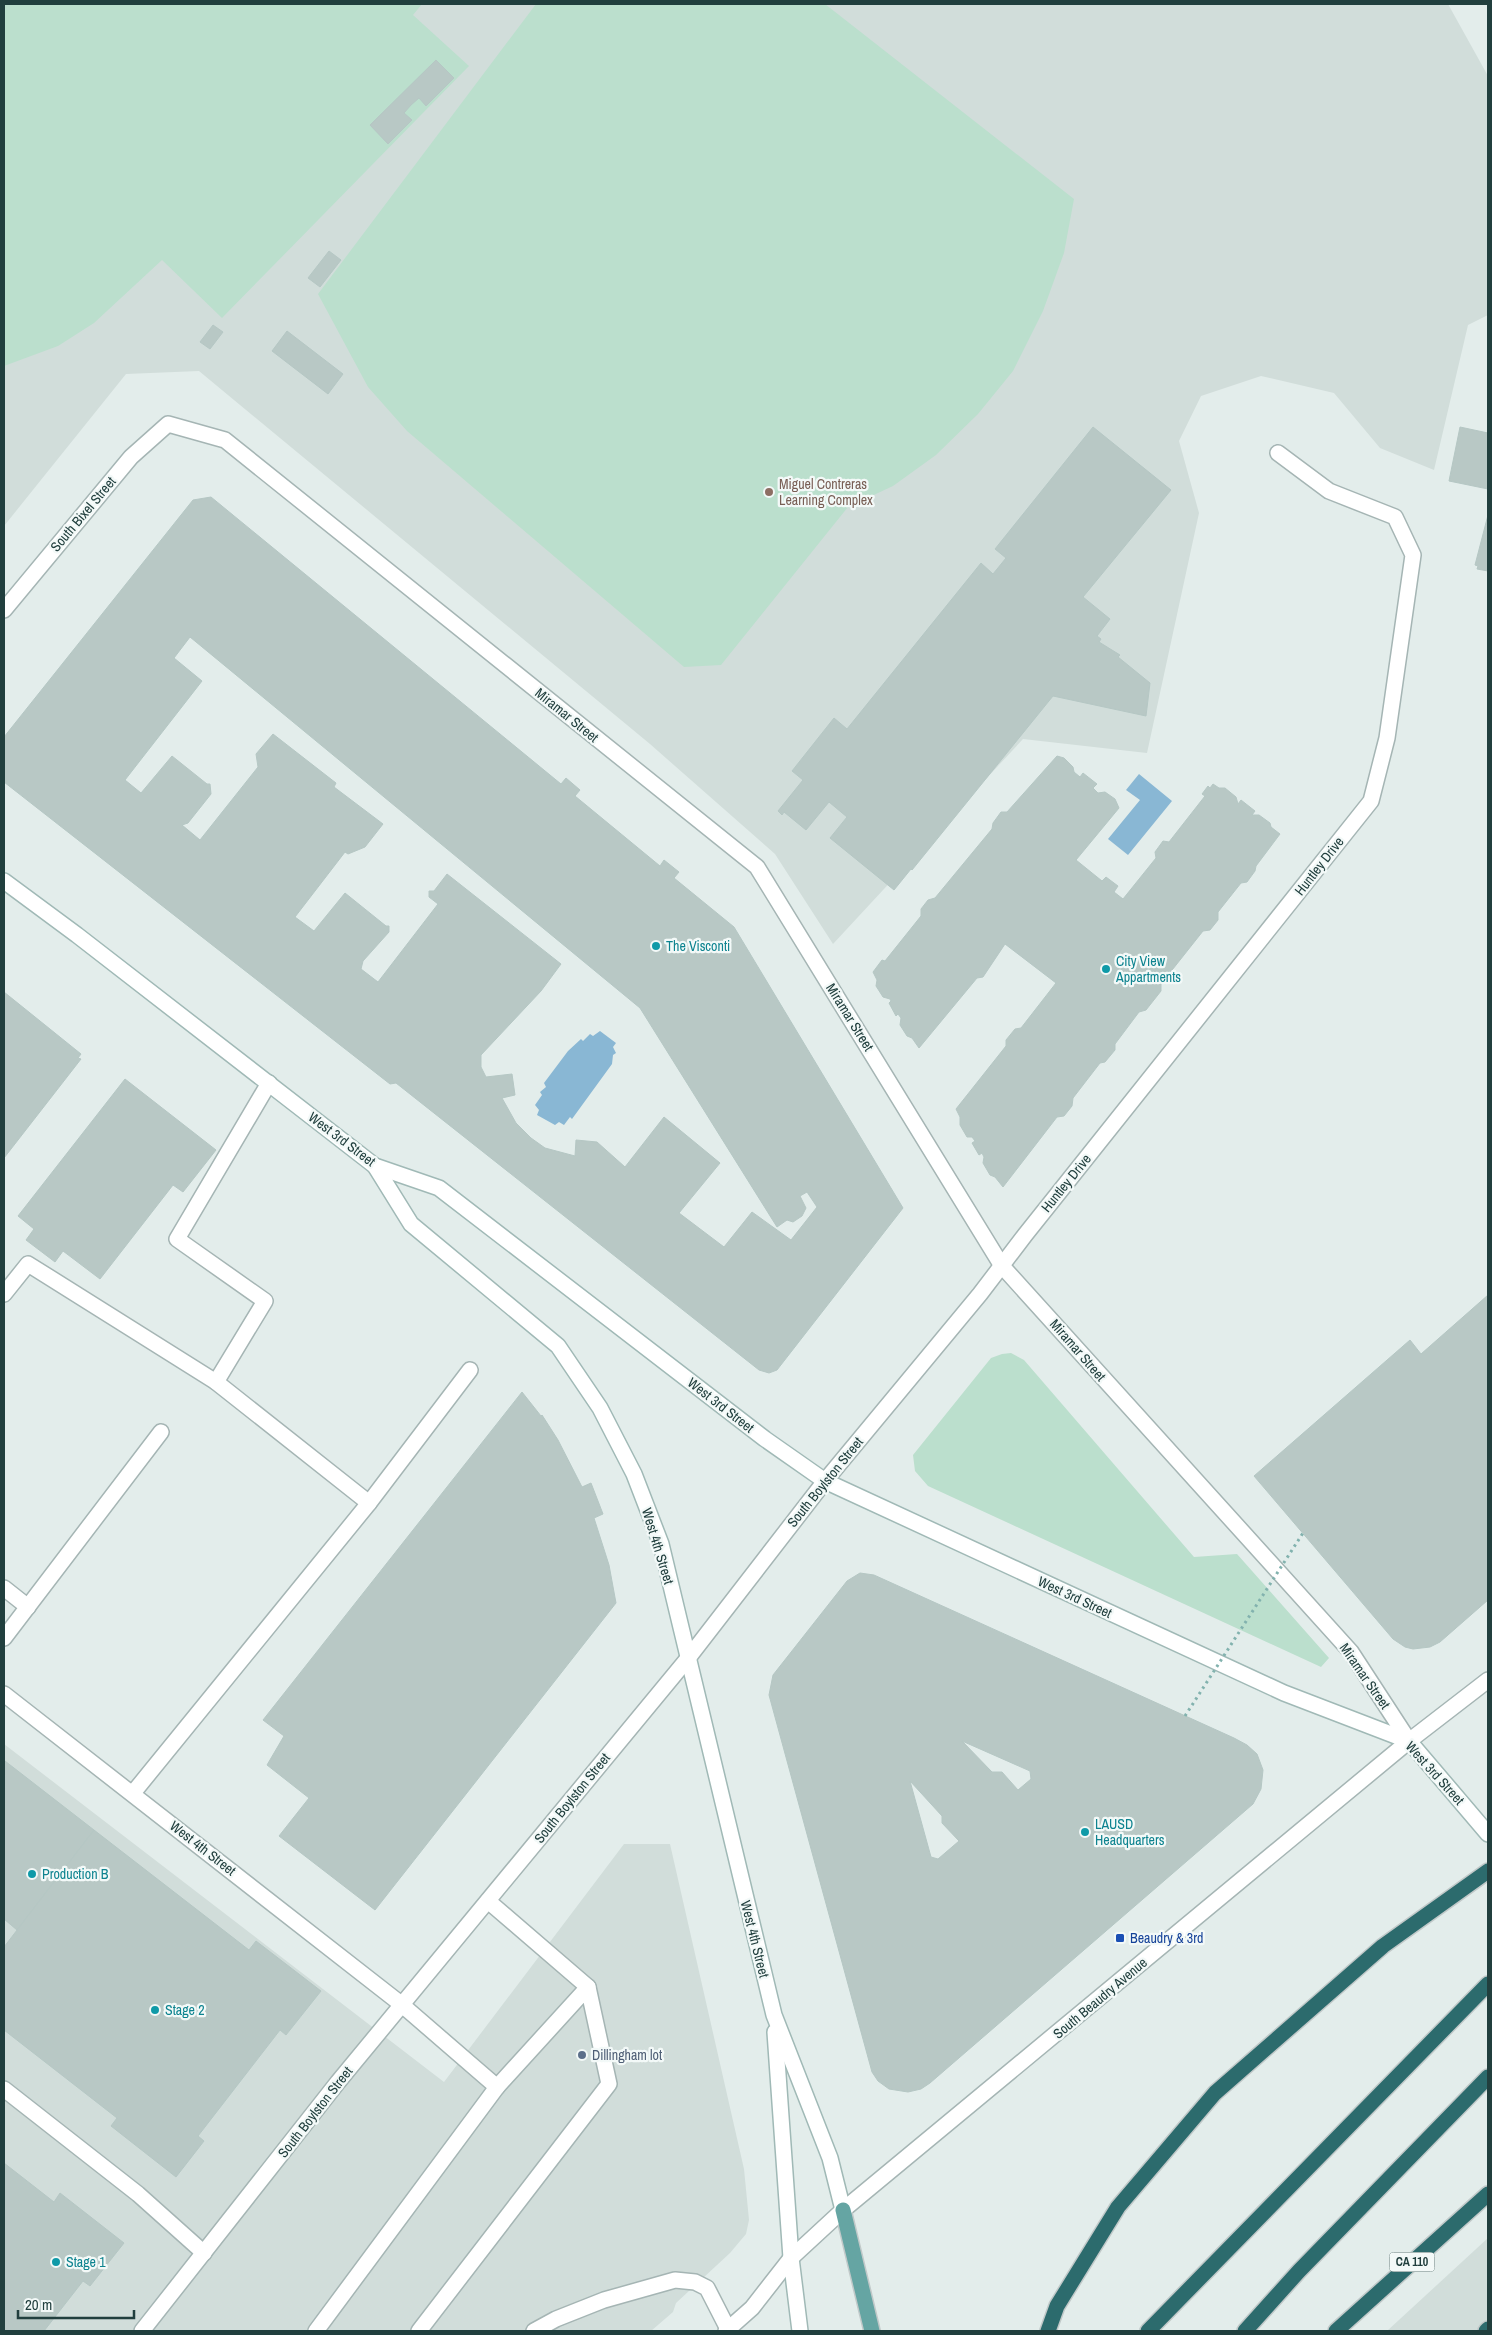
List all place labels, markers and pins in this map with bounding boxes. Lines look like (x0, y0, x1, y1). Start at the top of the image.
place label: Miguel Contreras Learning Complex (779, 475, 873, 509)
marker: Miguel Contreras Learning Complex (763, 486, 775, 498)
place label: The Visconti (666, 937, 730, 955)
marker: The Visconti (650, 940, 662, 952)
place label: City View Appartments (1115, 952, 1181, 986)
marker: City View Appartments (1100, 963, 1112, 975)
place label: LAUSD Headquarters (1095, 1815, 1165, 1849)
marker: LAUSD Headquarters (1079, 1826, 1091, 1838)
place label: Production B (42, 1865, 109, 1883)
marker: Production B (26, 1868, 38, 1880)
place label: Beaudry & 3rd (1130, 1929, 1203, 1947)
marker: Beaudry & 3rd (1114, 1932, 1126, 1944)
place label: Stage 2 (165, 2001, 205, 2019)
marker: Stage 2 (149, 2004, 161, 2016)
place label: Dillingham lot (592, 2046, 662, 2064)
marker: Dillingham lot (576, 2049, 588, 2061)
place label: Stage 1 (66, 2253, 106, 2271)
marker: Stage 1 (50, 2256, 62, 2268)

